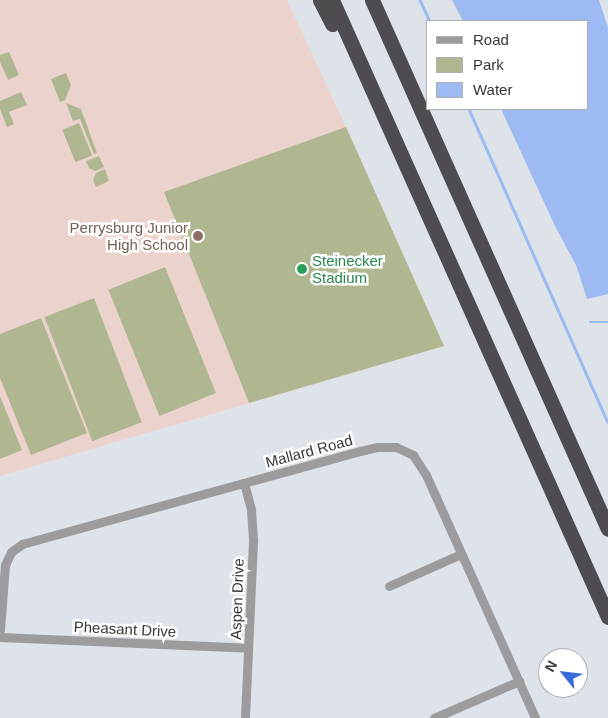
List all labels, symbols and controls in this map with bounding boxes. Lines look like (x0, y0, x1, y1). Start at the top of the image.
legend (426, 20, 588, 110)
text: Road (473, 31, 509, 48)
text: Park (473, 56, 504, 73)
text: Water (473, 81, 512, 98)
place label: Perrysburg Junior High School (70, 218, 188, 253)
marker: Perrysburg Junior High School (192, 230, 204, 242)
place label: Steinecker Stadium (312, 251, 383, 286)
marker: Steinecker Stadium (296, 263, 308, 275)
street label: Mallard Road (264, 431, 354, 471)
street label: Aspen Drive (227, 558, 247, 640)
street label: Pheasant Drive (73, 617, 177, 641)
north arrow (538, 648, 588, 698)
text: N (541, 658, 560, 675)

